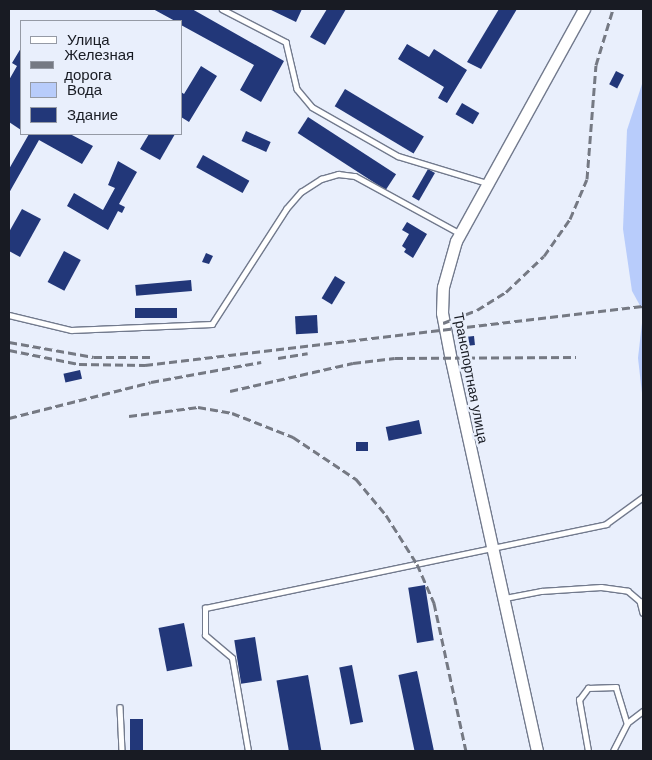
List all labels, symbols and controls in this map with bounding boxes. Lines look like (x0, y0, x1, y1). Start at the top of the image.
legend (20, 20, 182, 135)
text: Улица (67, 30, 110, 50)
text: Железная дорога (64, 45, 134, 85)
text: Вода (67, 80, 102, 100)
text: Здание (67, 105, 118, 125)
street label: Транспортная улица (450, 311, 492, 445)

